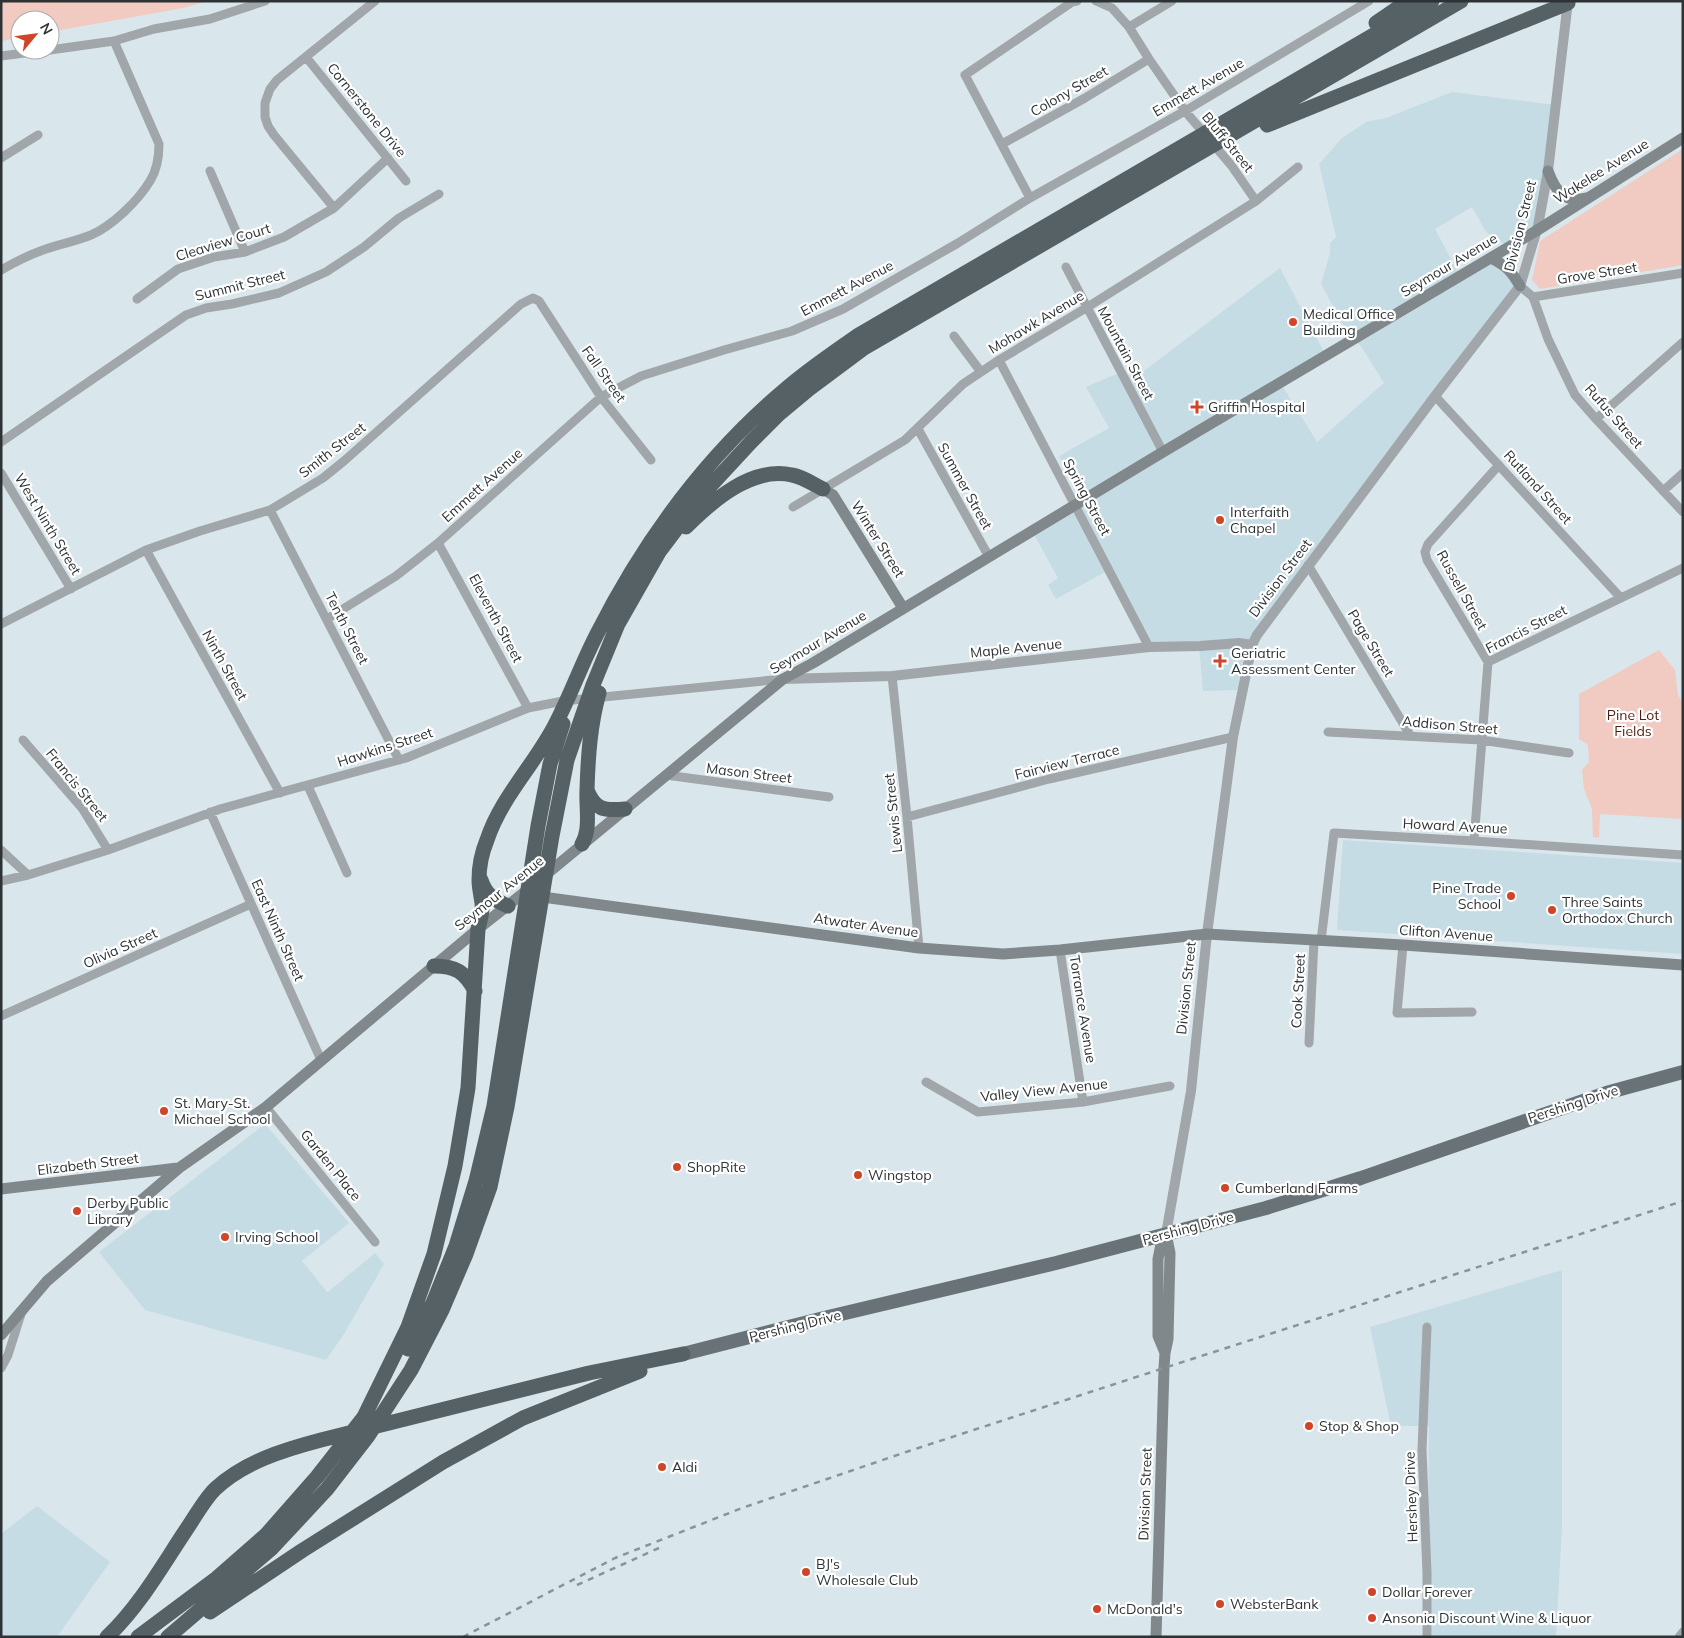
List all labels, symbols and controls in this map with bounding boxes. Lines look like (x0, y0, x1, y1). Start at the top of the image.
north arrow (10, 10, 60, 60)
text: N (36, 20, 57, 38)
street label: Emmett Avenue (1149, 54, 1247, 120)
street label: Cornerstone Drive (324, 59, 410, 161)
street label: Colony Street (1027, 62, 1111, 120)
street label: Bluff Street (1198, 108, 1258, 176)
street label: Wakelee Avenue (1550, 135, 1652, 207)
street label: Division Street (1500, 178, 1540, 273)
street label: Cleaview Court (173, 219, 273, 265)
street label: Seymour Avenue (1397, 229, 1501, 301)
street label: Emmett Avenue (798, 256, 896, 320)
street label: Grove Street (1556, 258, 1638, 288)
street label: Summit Street (193, 265, 287, 305)
street label: Mohawk Avenue (985, 286, 1087, 358)
street label: Mountain Street (1094, 303, 1158, 403)
place label: Medical Office Building (1303, 305, 1394, 339)
marker: Medical Office Building (1287, 316, 1299, 328)
street label: Fall Street (578, 342, 630, 406)
street label: Rufus Street (1581, 380, 1647, 452)
place label: Griffin Hospital (1208, 398, 1305, 416)
marker: Griffin Hospital (1190, 400, 1204, 414)
street label: Smith Street (295, 418, 369, 482)
street label: Summer Street (934, 439, 996, 533)
street label: Emmett Avenue (438, 444, 526, 526)
street label: Rutland Street (1500, 446, 1576, 528)
street label: Spring Street (1059, 455, 1115, 539)
street label: West Ninth Street (11, 470, 85, 578)
street label: Winter Street (847, 497, 909, 581)
place label: Interfaith Chapel (1230, 503, 1289, 537)
marker: Interfaith Chapel (1214, 514, 1226, 526)
street label: Division Street (1245, 535, 1315, 621)
street label: Russell Street (1433, 547, 1491, 633)
street label: Eleventh Street (465, 571, 527, 665)
street label: Tenth Street (321, 589, 373, 667)
street label: Francis Street (1482, 601, 1570, 657)
street label: Seymour Avenue (766, 606, 870, 678)
street label: Page Street (1344, 606, 1398, 680)
street label: Ninth Street (198, 627, 252, 703)
street label: Maple Avenue (969, 634, 1063, 662)
place label: Geriatric Assessment Center (1231, 644, 1357, 678)
marker: Geriatric Assessment Center (1213, 654, 1227, 668)
park label: Pine Lot Fields (1607, 706, 1659, 740)
street label: Addison Street (1401, 712, 1499, 738)
street label: Hawkins Street (335, 723, 435, 771)
street label: Fairview Terrace (1013, 740, 1121, 784)
street label: Francis Street (42, 745, 112, 825)
street label: Mason Street (705, 759, 793, 787)
street label: Lewis Street (880, 772, 906, 854)
street label: Howard Avenue (1402, 814, 1508, 838)
street label: Seymour Avenue (451, 852, 547, 934)
street label: East Ninth Street (248, 876, 309, 984)
place label: Pine Trade School (1432, 879, 1501, 913)
marker: Pine Trade School (1505, 890, 1517, 902)
place label: Three Saints Orthodox Church (1562, 893, 1673, 927)
marker: Three Saints Orthodox Church (1546, 904, 1558, 916)
street label: Atwater Avenue (813, 909, 919, 941)
street label: Clifton Avenue (1398, 921, 1494, 945)
street label: Olivia Street (80, 924, 160, 972)
street label: Division Street (1172, 941, 1200, 1035)
street label: Cook Street (1287, 953, 1309, 1029)
street label: Torrance Avenue (1066, 954, 1100, 1064)
street label: Valley View Avenue (979, 1074, 1109, 1106)
street label: Pershing Drive (1526, 1081, 1620, 1127)
place label: St. Mary-St. Michael School (174, 1094, 271, 1128)
marker: St. Mary-St. Michael School (158, 1105, 170, 1117)
street label: Garden Place (297, 1126, 365, 1204)
street label: Elizabeth Street (36, 1149, 140, 1179)
place label: ShopRite (687, 1158, 746, 1176)
marker: ShopRite (671, 1161, 683, 1173)
place label: Wingstop (868, 1166, 932, 1184)
marker: Wingstop (852, 1169, 864, 1181)
place label: Cumberland Farms (1235, 1179, 1358, 1197)
marker: Cumberland Farms (1219, 1182, 1231, 1194)
place label: Derby Public Library (87, 1194, 169, 1228)
marker: Derby Public Library (71, 1205, 83, 1217)
street label: Pershing Drive (1140, 1207, 1236, 1249)
place label: Irving School (235, 1228, 318, 1246)
marker: Irving School (219, 1231, 231, 1243)
street label: Pershing Drive (747, 1306, 843, 1346)
place label: Stop & Shop (1319, 1417, 1399, 1435)
marker: Stop & Shop (1303, 1420, 1315, 1432)
street label: Division Street (1134, 1447, 1156, 1541)
street label: Hershey Drive (1400, 1451, 1422, 1543)
place label: Aldi (672, 1458, 697, 1476)
marker: Aldi (656, 1461, 668, 1473)
place label: BJ's Wholesale Club (816, 1555, 918, 1589)
marker: BJ's Wholesale Club (800, 1566, 812, 1578)
place label: Dollar Forever (1382, 1583, 1473, 1601)
marker: Dollar Forever (1366, 1586, 1378, 1598)
place label: WebsterBank (1230, 1595, 1319, 1613)
marker: WebsterBank (1214, 1598, 1226, 1610)
place label: McDonald's (1107, 1600, 1183, 1618)
marker: McDonald's (1091, 1603, 1103, 1615)
place label: Ansonia Discount Wine & Liquor (1382, 1609, 1592, 1627)
marker: Ansonia Discount Wine & Liquor (1366, 1612, 1378, 1624)

